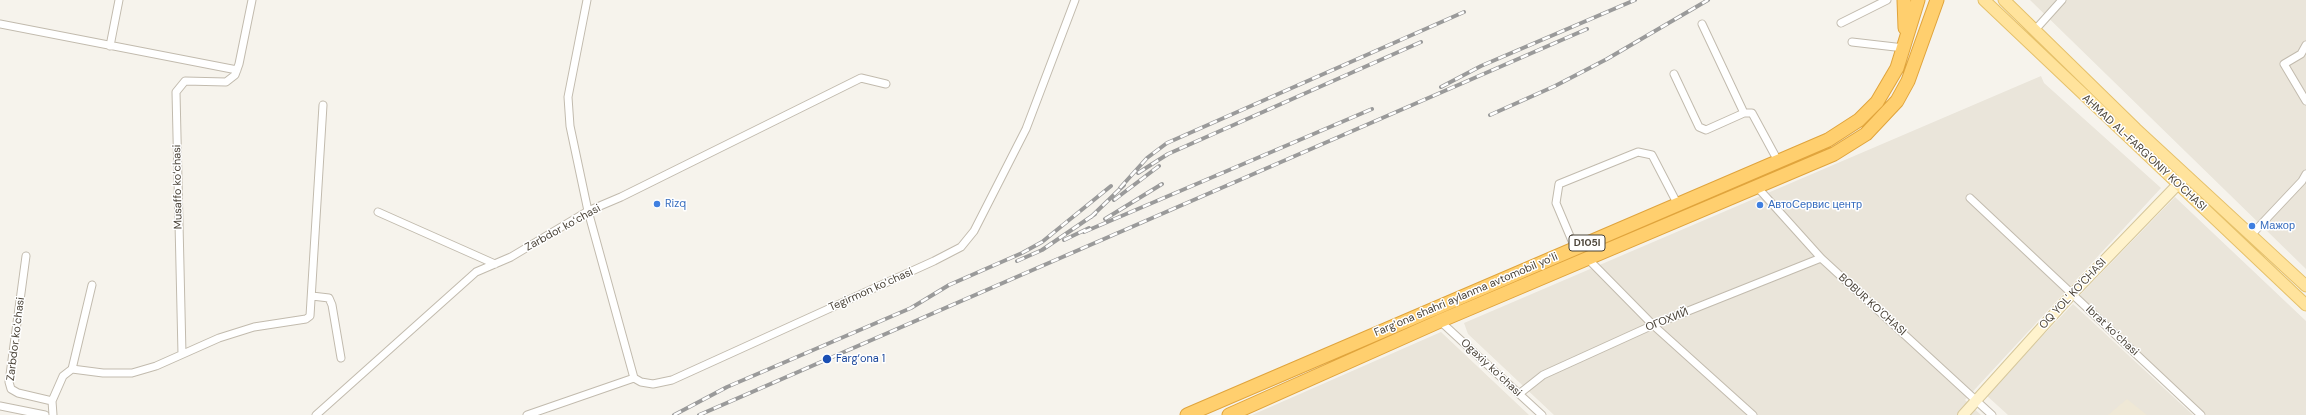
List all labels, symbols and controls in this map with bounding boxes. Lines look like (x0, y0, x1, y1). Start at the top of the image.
street label: AHMAD AL-FARG'ONIY KO'CHASI (2079, 92, 2209, 214)
street label: Musaffo koʻchasi (171, 145, 185, 229)
place label: Rizq (665, 197, 686, 211)
place label: АвтоСервис центр (1768, 198, 1862, 212)
marker: Rizq (652, 199, 662, 209)
marker: АвтоСервис центр (1755, 200, 1765, 210)
street label: Zarbdor koʻchasi (523, 202, 603, 254)
place label: Мажор (2260, 219, 2295, 233)
marker: Мажор (2247, 221, 2257, 231)
road number: D105l (1569, 235, 1605, 251)
street label: Fargʻona shahri aylanma avtomobil yoʻli (1372, 250, 1560, 340)
street label: OQ YOL' KO'CHASI (2037, 256, 2109, 332)
street label: Tegirmon koʻchasi (827, 266, 915, 314)
street label: BOBUR KO'CHASI (1836, 271, 1908, 339)
street label: Zarbdor koʻchasi (4, 296, 28, 382)
street label: Ibrat koʻchasi (2083, 303, 2141, 359)
street label: ОГОХИЙ (1644, 305, 1690, 335)
street label: Ogaxiy koʻchasi (1458, 336, 1524, 400)
place label: Farg‘ona 1 (836, 352, 885, 366)
marker: Farg‘ona 1 (821, 353, 833, 365)

